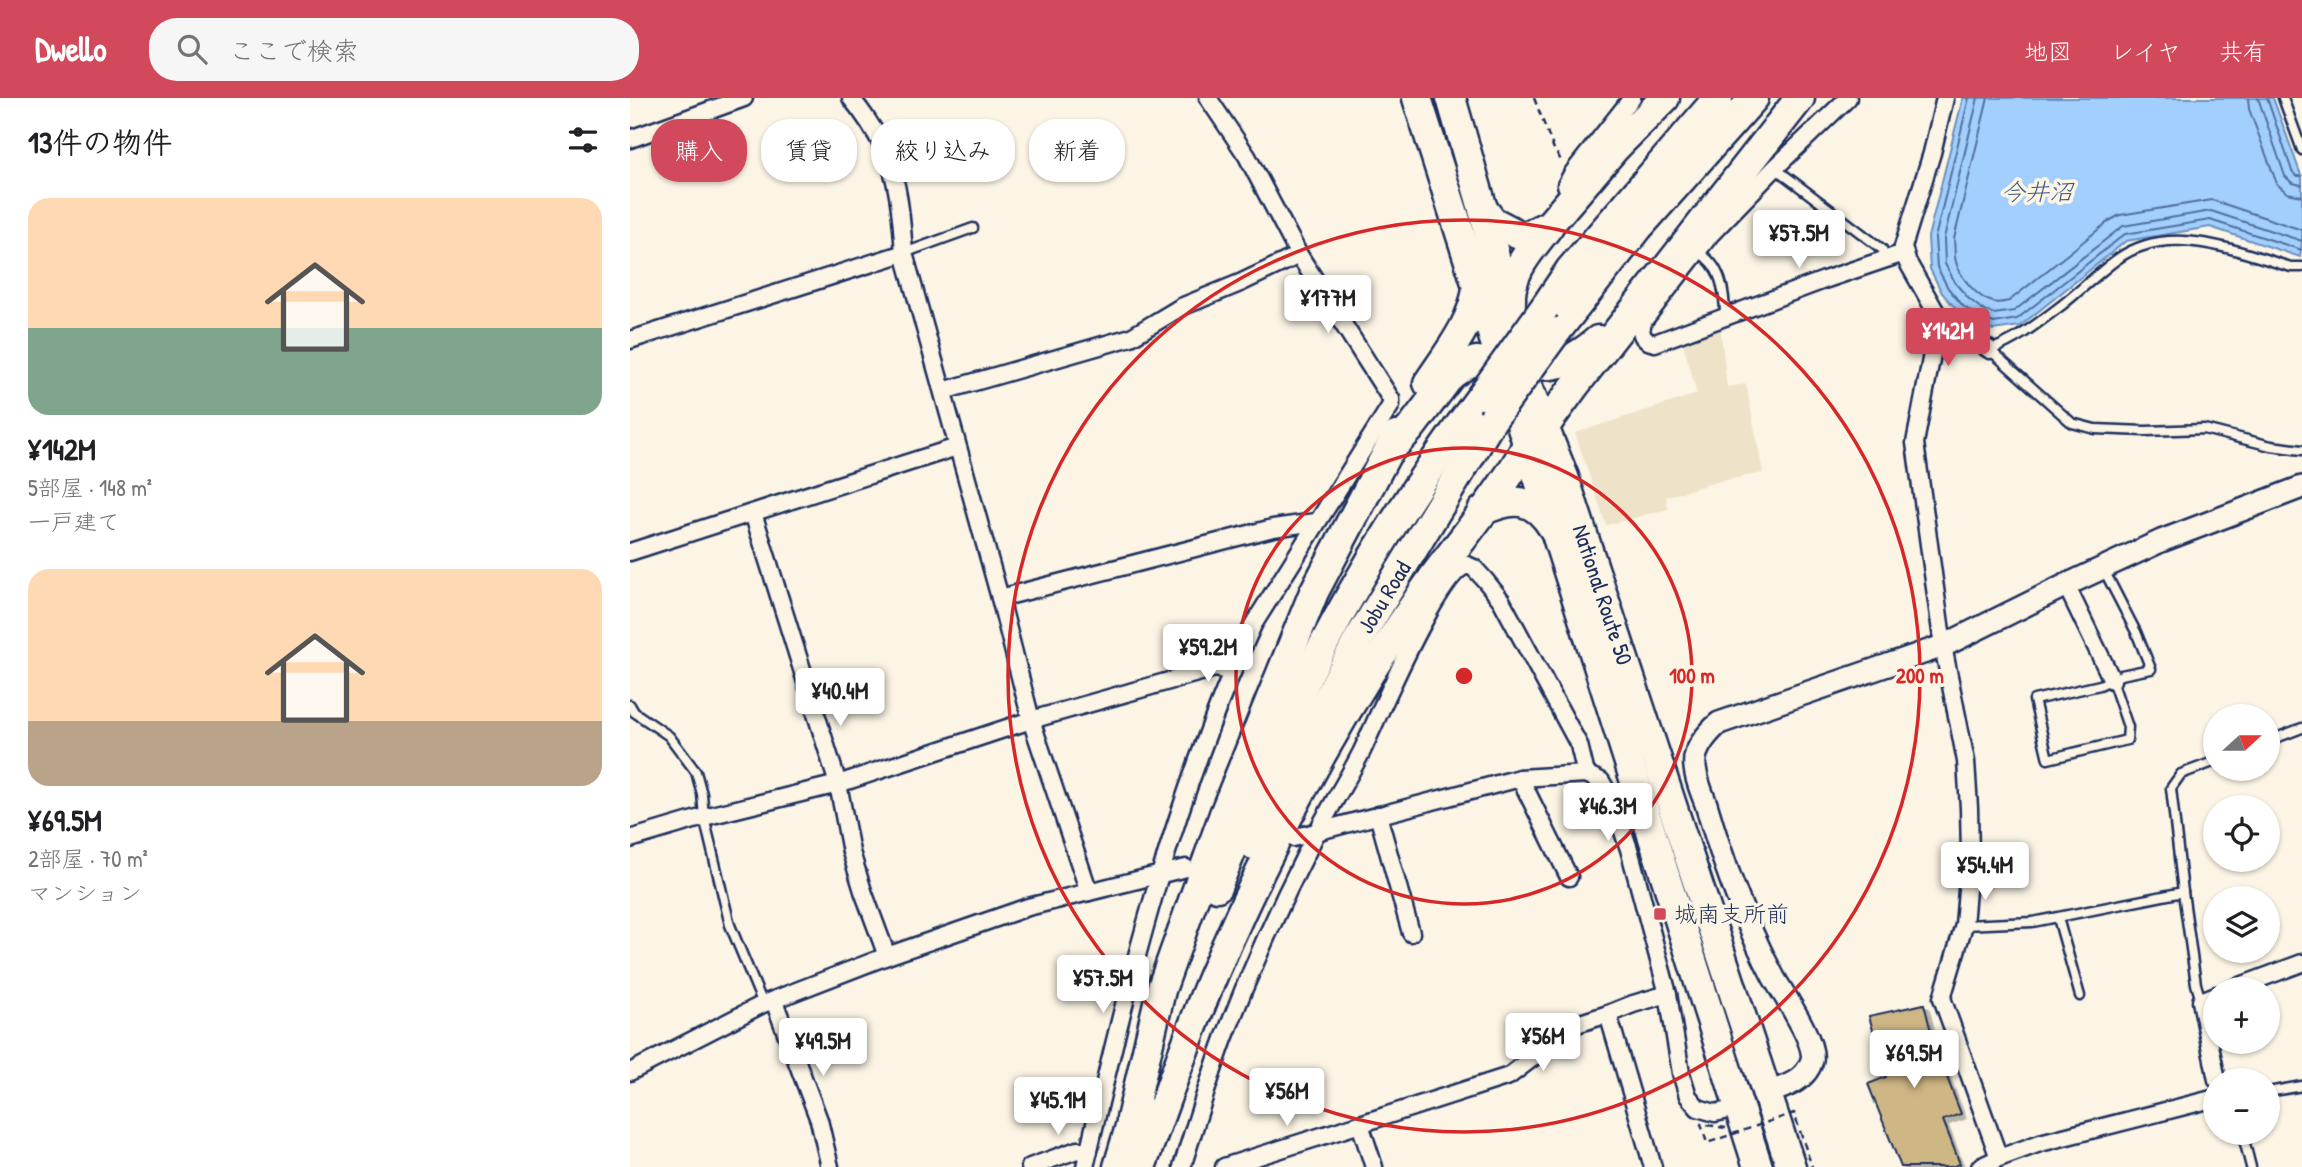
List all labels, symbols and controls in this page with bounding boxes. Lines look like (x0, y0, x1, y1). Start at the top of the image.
search box (149, 18, 639, 81)
text: Dwello (35, 27, 107, 71)
icon: search (173, 30, 211, 68)
text: ここで検索 (229, 33, 359, 68)
text: 地図 (2024, 35, 2072, 67)
text: レイヤ (2110, 35, 2181, 67)
text: 共有 (2219, 35, 2267, 67)
chip: 購入 (651, 119, 747, 182)
chip: 賃貸 (761, 119, 857, 182)
chip: 絞り込み (871, 119, 1015, 182)
chip: 新着 (1029, 119, 1125, 182)
icon: filters (564, 121, 602, 159)
text: 13件の物件 (28, 122, 172, 162)
water label: 今井沼 (2001, 175, 2075, 207)
pin: ¥57.5M (1742, 211, 1856, 270)
text: ¥57.5M (1769, 217, 1829, 248)
icon: home (252, 244, 378, 370)
pin: ¥177M (1279, 275, 1377, 335)
text: ¥177M (1300, 282, 1356, 313)
pin: ¥142M (1899, 308, 1997, 368)
text: ¥142M (1922, 315, 1974, 346)
text: ¥142M (28, 429, 96, 469)
text: 5部屋 · 148 m² (28, 472, 152, 503)
text: 一戸建て (28, 506, 120, 537)
street label: National Route 50 (1566, 520, 1641, 669)
street label: Jobu Road (1350, 555, 1418, 639)
icon: home (252, 615, 378, 741)
pin: ¥59.2M (1151, 624, 1265, 684)
text: ¥59.2M (1179, 631, 1237, 662)
text: 100 m (1669, 661, 1715, 690)
text: 200 m (1896, 661, 1944, 690)
centre of rings (1452, 664, 1476, 688)
pin: ¥40.4M (783, 668, 897, 728)
text: ¥40.4M (812, 675, 868, 706)
north arrow (2203, 704, 2280, 780)
map controls (2203, 704, 2280, 1145)
pin: ¥46.3M (1551, 784, 1665, 843)
text: ¥46.3M (1579, 790, 1637, 821)
button: locate (2203, 795, 2280, 872)
text: ¥69.5M (28, 800, 102, 840)
pin: ¥54.4M (1928, 842, 2042, 902)
text: 2部屋 · 70 m² (28, 843, 148, 874)
text: ¥54.4M (1957, 849, 2013, 880)
text: マンション (28, 877, 142, 908)
button: layers (2203, 886, 2280, 963)
place label: 城南支所前 (1674, 898, 1789, 929)
marker: 城南支所前 (1652, 906, 1668, 922)
pin: ¥57.5M (1046, 956, 1160, 1015)
text: ¥57.5M (1073, 962, 1133, 993)
button: + (2203, 977, 2280, 1054)
pin: ¥56M (1502, 1014, 1584, 1073)
pin: ¥49.5M (766, 1018, 880, 1078)
text: ¥56M (1521, 1020, 1565, 1051)
text: ¥49.5M (795, 1025, 851, 1056)
pin: ¥69.5M (1857, 1030, 1971, 1090)
text: ¥69.5M (1886, 1037, 1942, 1068)
pin: ¥56M (1246, 1068, 1328, 1128)
button: − (2203, 1068, 2280, 1145)
text: ¥56M (1265, 1075, 1309, 1106)
pin: ¥45.1M (1001, 1077, 1115, 1137)
text: ¥45.1M (1030, 1084, 1086, 1115)

